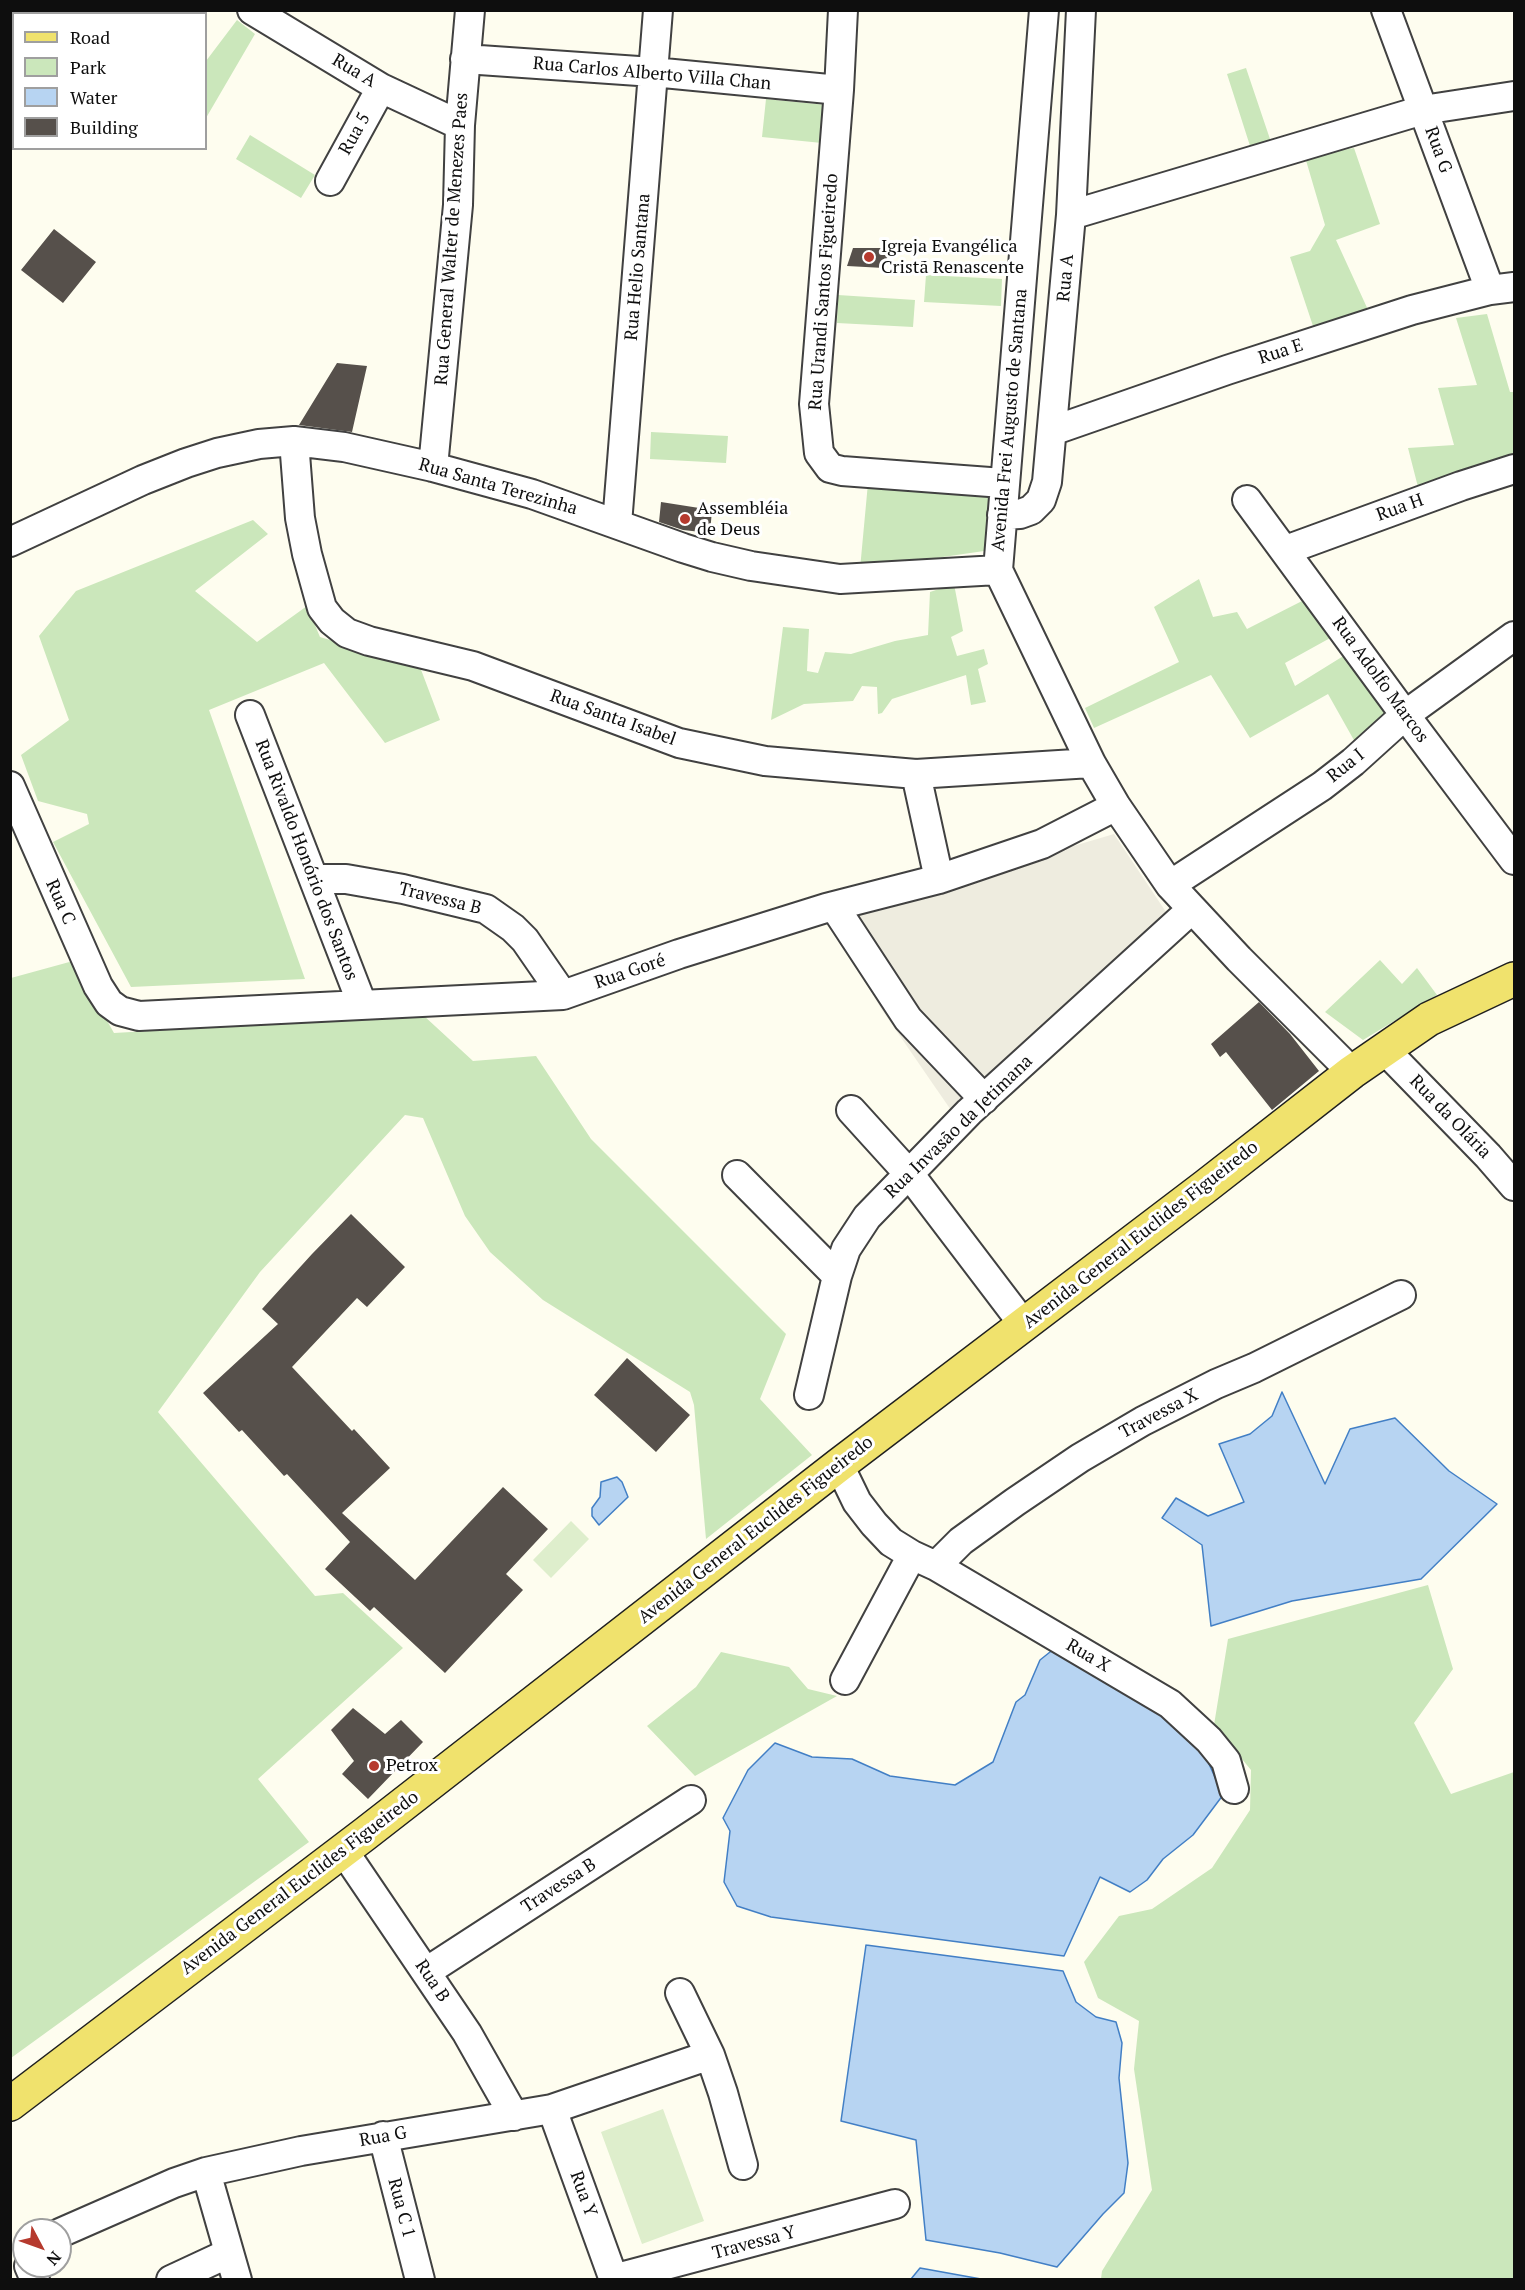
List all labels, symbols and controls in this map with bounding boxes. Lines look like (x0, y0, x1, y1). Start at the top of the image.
legend (12, 12, 207, 150)
text: Road (70, 25, 110, 49)
street label: Rua A (328, 49, 380, 93)
street label: Rua Carlos Alberto Villa Chan (532, 53, 772, 95)
text: Park (70, 55, 106, 79)
text: Water (70, 85, 117, 109)
street label: Rua General Walter de Menezes Paes (431, 92, 473, 386)
street label: Rua 5 (335, 109, 375, 159)
text: Building (70, 115, 138, 139)
street label: Rua G (1420, 124, 1456, 176)
street label: Rua Urandi Santos Figueiredo (805, 173, 843, 411)
street label: Rua Helio Santana (621, 193, 655, 341)
place label: Igreja Evangélica Cristã Renascente (881, 236, 1024, 278)
marker: Igreja Evangélica Cristã Renascente (862, 250, 876, 264)
street label: Rua A (1053, 253, 1079, 303)
street label: Avenida Frei Augusto de Santana (988, 288, 1032, 552)
street label: Rua E (1256, 335, 1306, 369)
street label: Rua Santa Terezinha (416, 454, 580, 520)
street label: Rua H (1374, 490, 1426, 526)
place label: Assembléia de Deus (697, 498, 788, 540)
marker: Assembléia de Deus (678, 512, 692, 526)
street label: Rua Adolfo Marcos (1327, 613, 1433, 747)
street label: Rua Santa Isabel (547, 685, 679, 751)
street label: Rua Rivaldo Honório dos Santos (250, 736, 362, 984)
street label: Rua I (1323, 745, 1369, 787)
street label: Rua C (41, 876, 79, 928)
street label: Travessa B (396, 878, 484, 920)
street label: Rua Goré (592, 950, 668, 994)
street label: Rua Invasão da Jetimana (881, 1051, 1037, 1203)
street label: Rua da Olária (1405, 1071, 1495, 1163)
street label: Avenida General Euclides Figueiredo (1019, 1137, 1263, 1333)
street label: Travessa X (1116, 1384, 1202, 1444)
street label: Avenida General Euclides Figueiredo (634, 1432, 878, 1628)
street label: Rua X (1062, 1635, 1114, 1677)
place label: Petrox (386, 1755, 438, 1777)
marker: Petrox (367, 1759, 381, 1773)
street label: Avenida General Euclides Figueiredo (177, 1787, 423, 1979)
street label: Travessa B (518, 1854, 600, 1918)
street label: Rua B (410, 1956, 454, 2006)
street label: Rua G (358, 2122, 408, 2152)
street label: Rua Y (565, 2168, 601, 2220)
street label: Rua C 1 (383, 2176, 419, 2240)
north arrow (12, 2218, 72, 2278)
street label: Travessa Y (710, 2222, 798, 2264)
text: N (42, 2247, 66, 2270)

